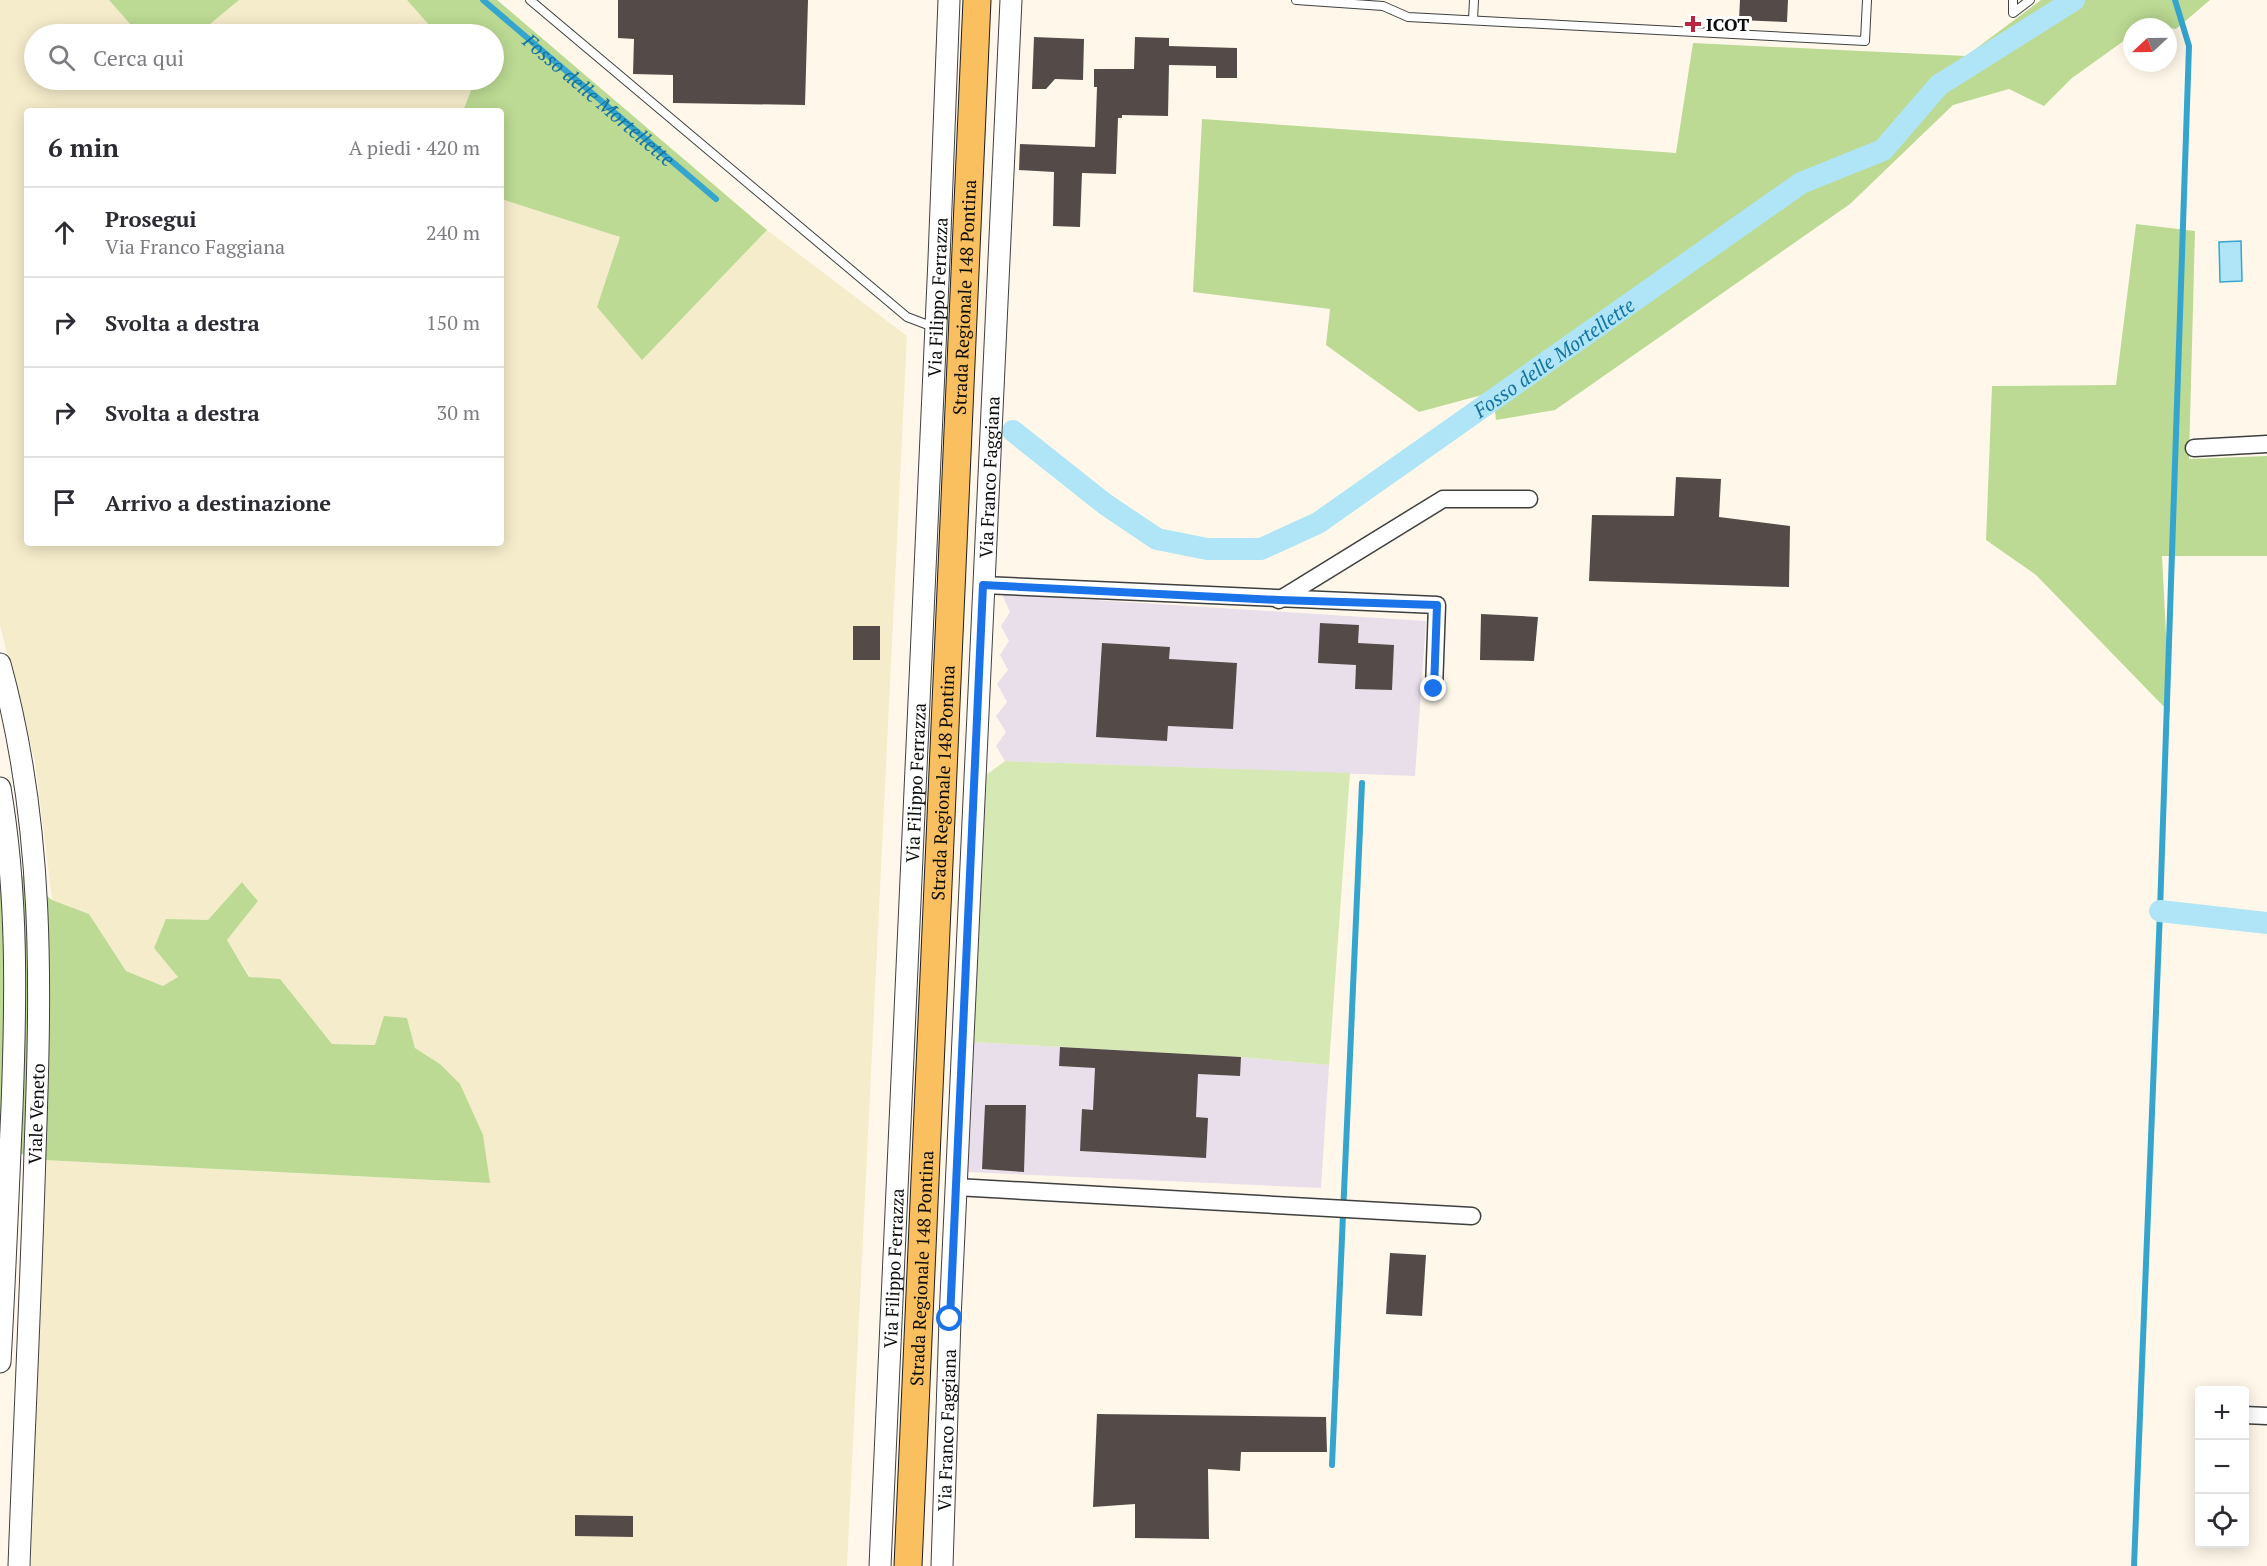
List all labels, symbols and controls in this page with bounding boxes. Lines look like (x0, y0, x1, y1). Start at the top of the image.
place label: ICOT (1706, 12, 1749, 36)
marker: ICOT (1684, 15, 1702, 33)
north arrow (2123, 18, 2177, 72)
search box (24, 24, 504, 90)
water label: Fosso delle Mortellette (517, 26, 681, 172)
icon: search (45, 41, 78, 74)
text: Cerca qui (93, 43, 184, 72)
text: 6 min (48, 130, 119, 164)
text: A piedi · 420 m (349, 134, 480, 161)
street label: Strada Regionale 148 Pontina (947, 179, 981, 415)
text: Prosegui (105, 204, 197, 233)
icon: ahead (48, 216, 81, 249)
street label: Via Filippo Ferrazza (922, 217, 953, 378)
text: 240 m (426, 219, 480, 246)
text: Via Franco Faggiana (105, 233, 285, 260)
water label: Fosso delle Mortellette (1467, 291, 1640, 424)
icon: right (48, 306, 81, 339)
text: Svolta a destra (105, 308, 260, 337)
text: 150 m (426, 309, 480, 336)
street label: Via Franco Faggiana (973, 395, 1005, 559)
icon: right (48, 396, 81, 429)
text: Svolta a destra (105, 398, 260, 427)
text: 30 m (437, 399, 480, 426)
icon: arrive (48, 486, 81, 519)
text: Arrivo a destinazione (105, 488, 331, 517)
street label: Strada Regionale 148 Pontina (925, 665, 960, 901)
route end (1420, 675, 1446, 701)
street label: Via Filippo Ferrazza (900, 702, 931, 863)
street label: Viale Veneto (22, 1063, 50, 1165)
street label: Strada Regionale 148 Pontina (904, 1150, 938, 1386)
street label: Via Filippo Ferrazza (878, 1188, 909, 1349)
route start (936, 1305, 962, 1331)
street label: Via Franco Faggiana (932, 1349, 961, 1512)
map controls (2195, 1386, 2249, 1548)
button: + (2195, 1386, 2249, 1440)
button: − (2195, 1440, 2249, 1494)
button: locate (2195, 1494, 2249, 1548)

